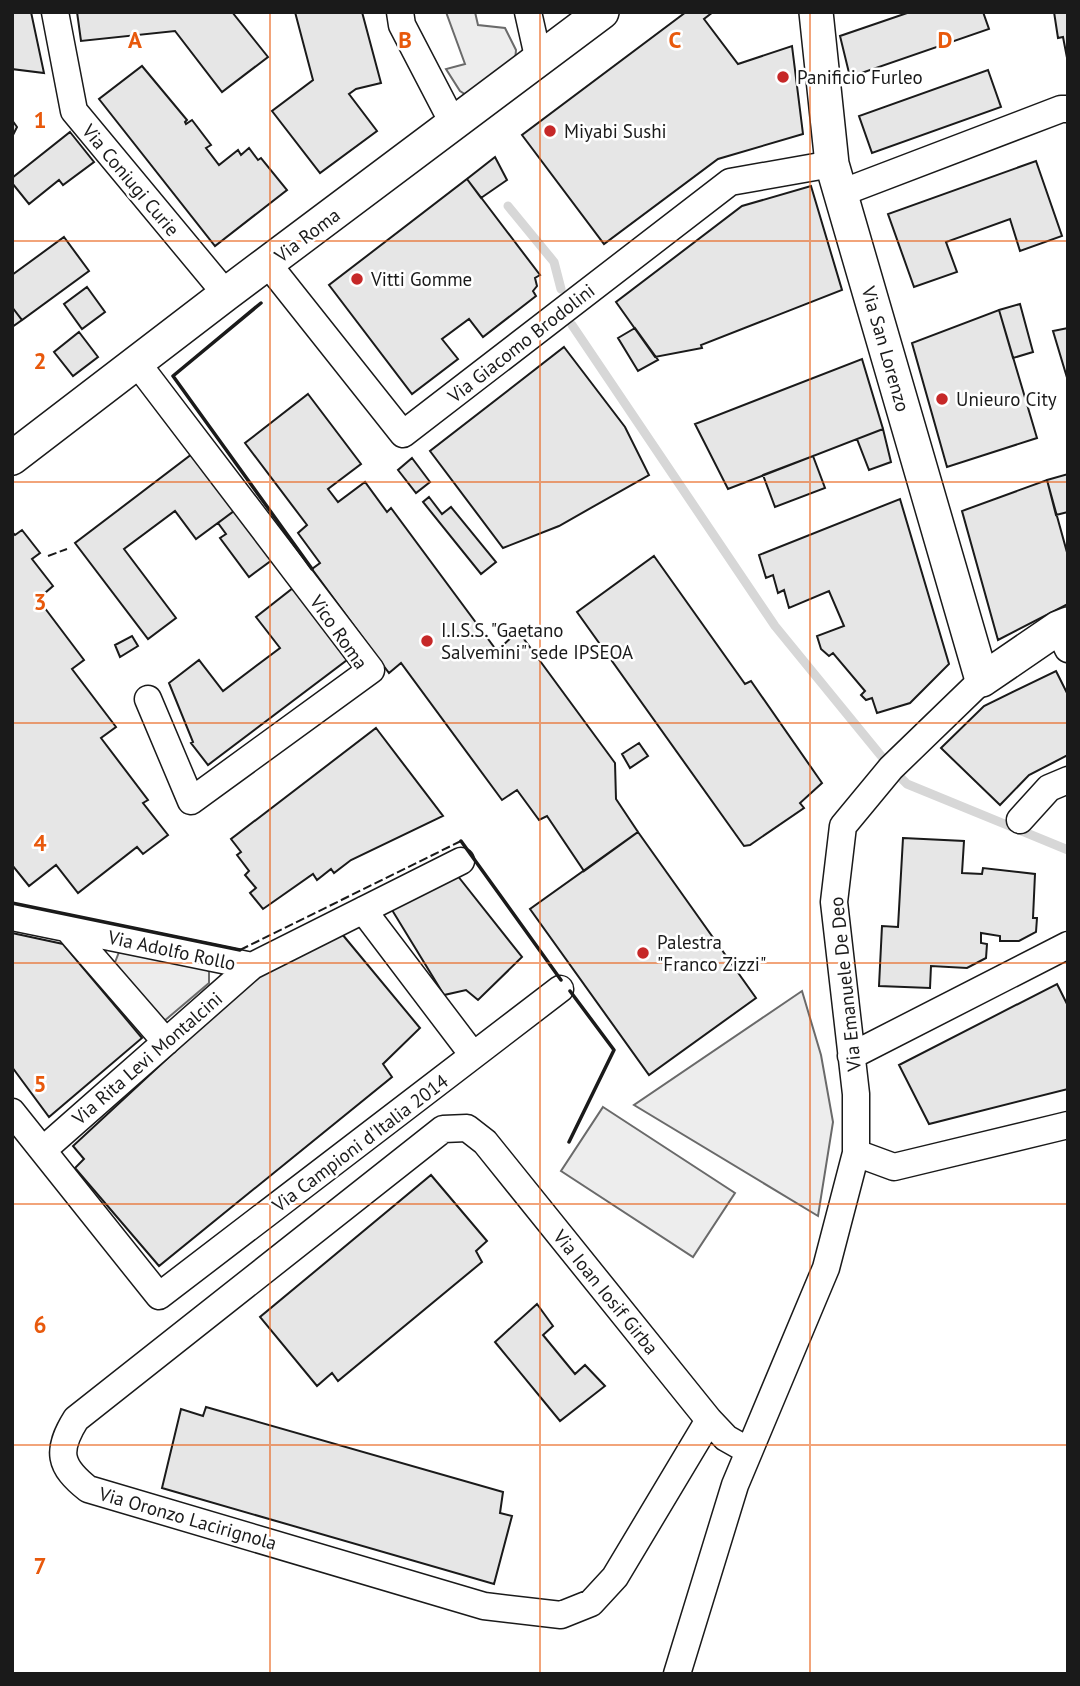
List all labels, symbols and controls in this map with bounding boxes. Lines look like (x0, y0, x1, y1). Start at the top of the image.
text: A (128, 25, 142, 54)
text: B (398, 25, 412, 54)
text: C (669, 25, 682, 54)
text: D (938, 25, 952, 54)
place label: Panificio Furleo (797, 65, 923, 89)
marker: Panificio Furleo (775, 69, 791, 85)
text: 1 (33, 105, 47, 134)
street label: Via Coniugi Curie (77, 118, 185, 241)
place label: Miyabi Sushi (564, 119, 667, 143)
marker: Miyabi Sushi (542, 123, 558, 139)
street label: Via Roma (269, 203, 344, 268)
place label: Vitti Gomme (370, 267, 472, 291)
marker: Vitti Gomme (349, 271, 365, 287)
street label: Via Giacomo Brodolini (442, 278, 599, 408)
street label: Via San Lorenzo (856, 283, 915, 414)
text: 2 (33, 346, 47, 375)
place label: Unieuro City (956, 387, 1057, 411)
marker: Unieuro City (934, 391, 950, 407)
text: 3 (33, 587, 47, 616)
street label: Vico Roma (304, 590, 373, 674)
place label: I.I.S.S. "Gaetano Salvemini" sede IPSEOA (441, 618, 633, 664)
marker: I.I.S.S. "Gaetano Salvemini" sede IPSEOA (419, 633, 435, 649)
text: 4 (33, 828, 47, 857)
street label: Via Emanuele De Deo (824, 896, 866, 1073)
street label: Via Adolfo Rollo (105, 925, 238, 975)
place label: Palestra "Franco Zizzi" (657, 930, 766, 976)
marker: Palestra "Franco Zizzi" (635, 945, 651, 961)
street label: Via Rita Levi Montalcini (66, 986, 227, 1130)
text: 5 (33, 1069, 47, 1098)
street label: Via Campioni d'Italia 2014 (266, 1069, 453, 1218)
street label: Via Ioan Iosif Girba (548, 1224, 664, 1359)
text: 6 (33, 1310, 47, 1339)
street label: Via Oronzo Lacirignola (95, 1481, 280, 1555)
text: 7 (33, 1551, 47, 1580)

